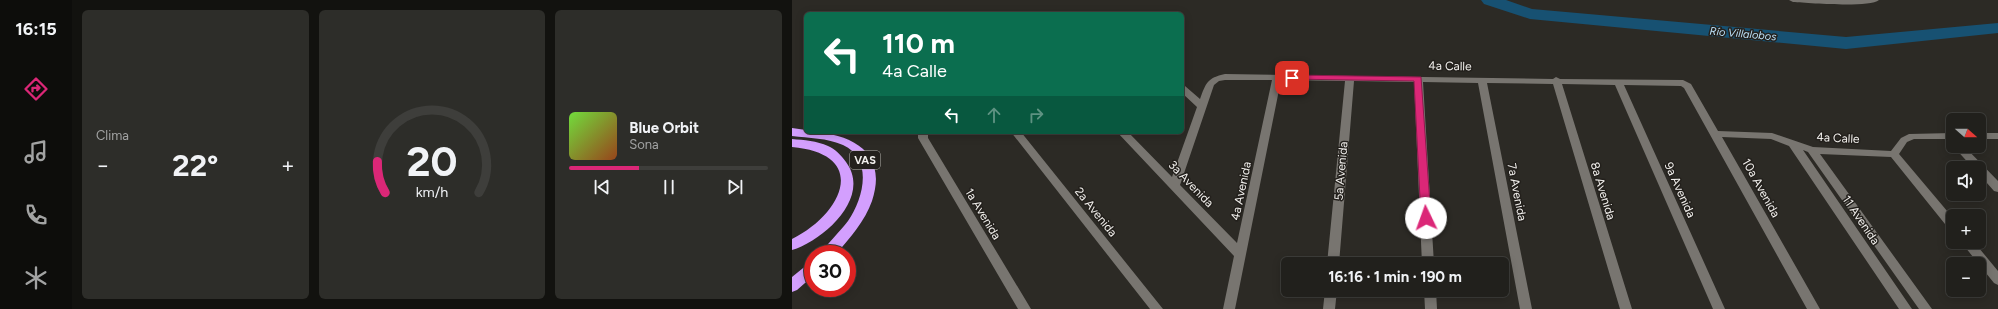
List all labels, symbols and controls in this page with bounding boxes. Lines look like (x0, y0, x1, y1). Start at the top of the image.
text: 16:15 (15, 18, 57, 40)
water label: Río Villalobos (1709, 25, 1777, 43)
text: 110 m (882, 26, 955, 60)
icon: left (816, 28, 868, 80)
street label: 4a Calle (1428, 59, 1472, 73)
text: 4a Calle (882, 60, 947, 82)
pin (1275, 61, 1309, 95)
icon: arrive (1281, 67, 1303, 89)
icon: directions (22, 75, 50, 103)
icon: left (941, 104, 963, 126)
icon: ahead (983, 104, 1005, 126)
icon: right (1025, 104, 1047, 126)
north arrow (1946, 113, 1986, 153)
map controls (1946, 113, 1986, 297)
text: Blue Orbit (629, 119, 699, 137)
text: Clima (96, 128, 129, 143)
street label: 4a Calle (1816, 130, 1860, 146)
text: 20 (406, 135, 458, 185)
text: Sona (629, 137, 659, 152)
icon: music (22, 138, 50, 166)
street label: 5a Avenida (1331, 141, 1351, 201)
text: 22° (172, 147, 218, 184)
road number: VAS (850, 151, 880, 169)
text: − (96, 152, 110, 179)
text: + (281, 152, 295, 179)
street label: 10a Avenida (1739, 156, 1783, 220)
street label: 3a Avenida (1166, 158, 1216, 210)
street label: 4a Avenida (1228, 160, 1254, 222)
street label: 8a Avenida (1588, 160, 1618, 222)
street label: 9a Avenida (1662, 160, 1698, 220)
button: sound (1946, 161, 1986, 201)
street label: 7a Avenida (1505, 162, 1529, 222)
icon: previous (591, 176, 613, 198)
icon: pause (658, 176, 680, 198)
icon: next (724, 176, 746, 198)
text: km/h (416, 182, 448, 200)
street label: 2a Avenida (1072, 185, 1120, 239)
street label: 1a Avenida (962, 186, 1004, 242)
street label: 11 Avenida (1839, 193, 1883, 247)
position arrow (1405, 197, 1447, 239)
icon: phone (22, 201, 50, 229)
button: + (1946, 209, 1986, 249)
speed limit sign: 30 (804, 245, 856, 297)
button: − (1946, 257, 1986, 297)
icon: climate (22, 264, 50, 292)
text: 16:16 · 1 min · 190 m (1328, 268, 1462, 286)

